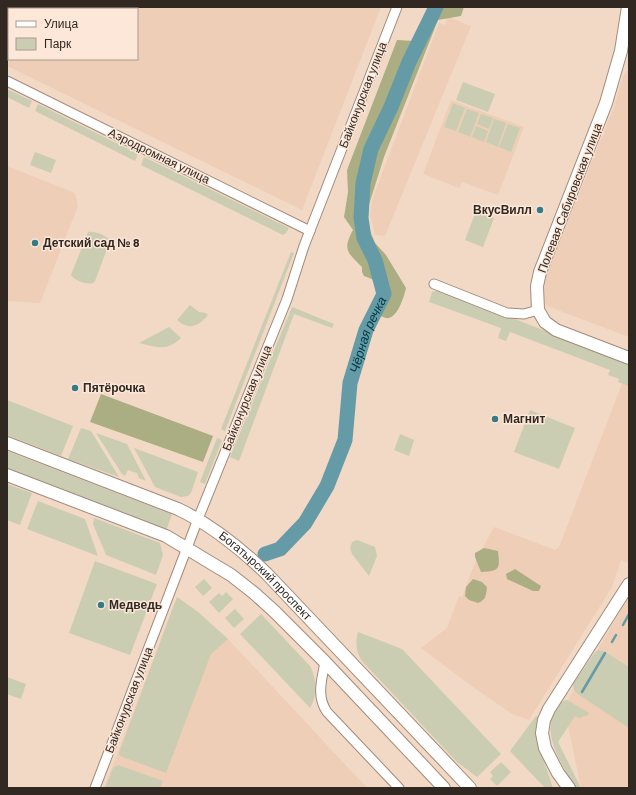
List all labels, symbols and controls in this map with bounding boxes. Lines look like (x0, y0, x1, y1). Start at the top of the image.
legend (8, 8, 138, 60)
text: Улица (44, 16, 78, 31)
text: Парк (44, 36, 72, 51)
street label: Байконурская улица (335, 39, 390, 150)
street label: Полевая Сабировская улица (534, 121, 605, 275)
street label: Аэродромная улица (106, 124, 213, 187)
place label: ВкусВилл (473, 202, 532, 217)
marker: ВкусВилл (535, 205, 545, 215)
place label: Детский сад № 8 (43, 235, 140, 250)
marker: Детский сад № 8 (30, 238, 40, 248)
water label: Чёрная речка (346, 294, 390, 375)
street label: Байконурская улица (218, 343, 275, 453)
place label: Пятёрочка (83, 380, 146, 395)
marker: Пятёрочка (70, 383, 80, 393)
place label: Магнит (503, 411, 545, 425)
marker: Магнит (490, 414, 500, 424)
street label: Богатырский проспект (217, 528, 315, 623)
place label: Медведь (109, 597, 162, 612)
marker: Медведь (96, 600, 106, 610)
street label: Байконурская улица (101, 644, 156, 755)

